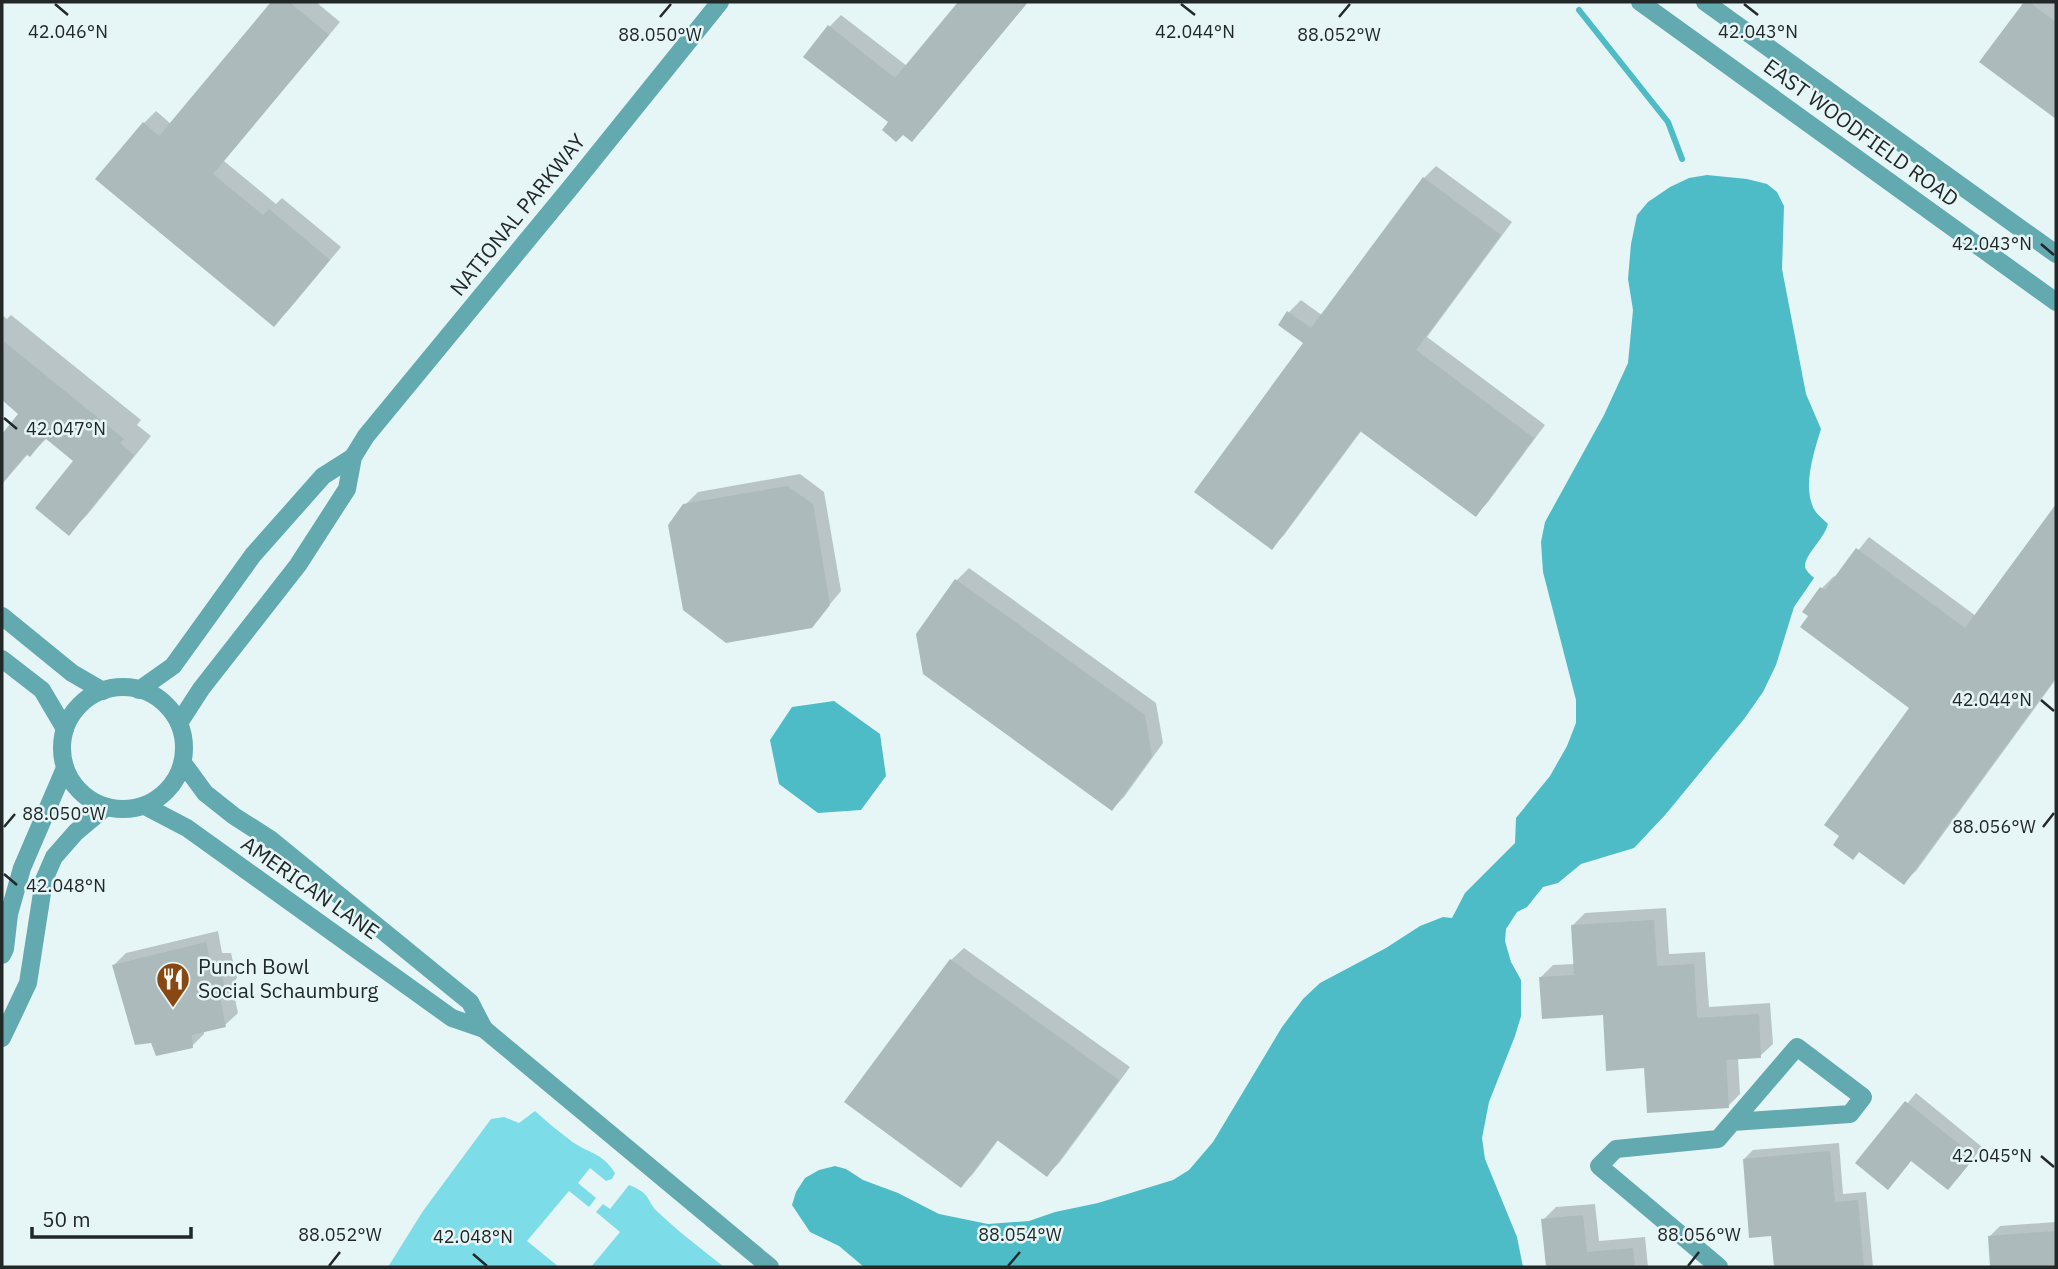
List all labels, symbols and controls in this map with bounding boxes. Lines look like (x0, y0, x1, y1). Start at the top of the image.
text: 42.046°N (28, 20, 108, 43)
text: 42.044°N (1155, 20, 1235, 43)
text: 42.043°N (1718, 20, 1798, 43)
text: 88.050°W (618, 23, 702, 46)
text: 88.052°W (1297, 23, 1381, 46)
street label: EAST WOODFIELD ROAD (1759, 52, 1965, 212)
street label: NATIONAL PARKWAY (443, 127, 592, 301)
text: 42.043°N (1952, 232, 2032, 255)
text: 42.047°N (26, 417, 106, 440)
text: 42.044°N (1952, 688, 2032, 711)
text: 88.050°W (22, 802, 106, 825)
text: 88.056°W (1952, 815, 2036, 838)
street label: AMERICAN LANE (236, 829, 385, 945)
text: 42.048°N (26, 874, 106, 897)
place label: Punch Bowl Social Schaumburg (198, 952, 378, 1004)
restaurant icon: Punch Bowl Social Schaumburg (154, 960, 192, 1009)
text: 42.045°N (1952, 1144, 2032, 1167)
scale bar (32, 1196, 191, 1240)
text: 50 m (42, 1205, 91, 1233)
text: 88.052°W (298, 1223, 382, 1246)
text: 88.054°W (978, 1223, 1062, 1246)
text: 88.056°W (1657, 1223, 1741, 1246)
text: 42.048°N (433, 1225, 513, 1248)

